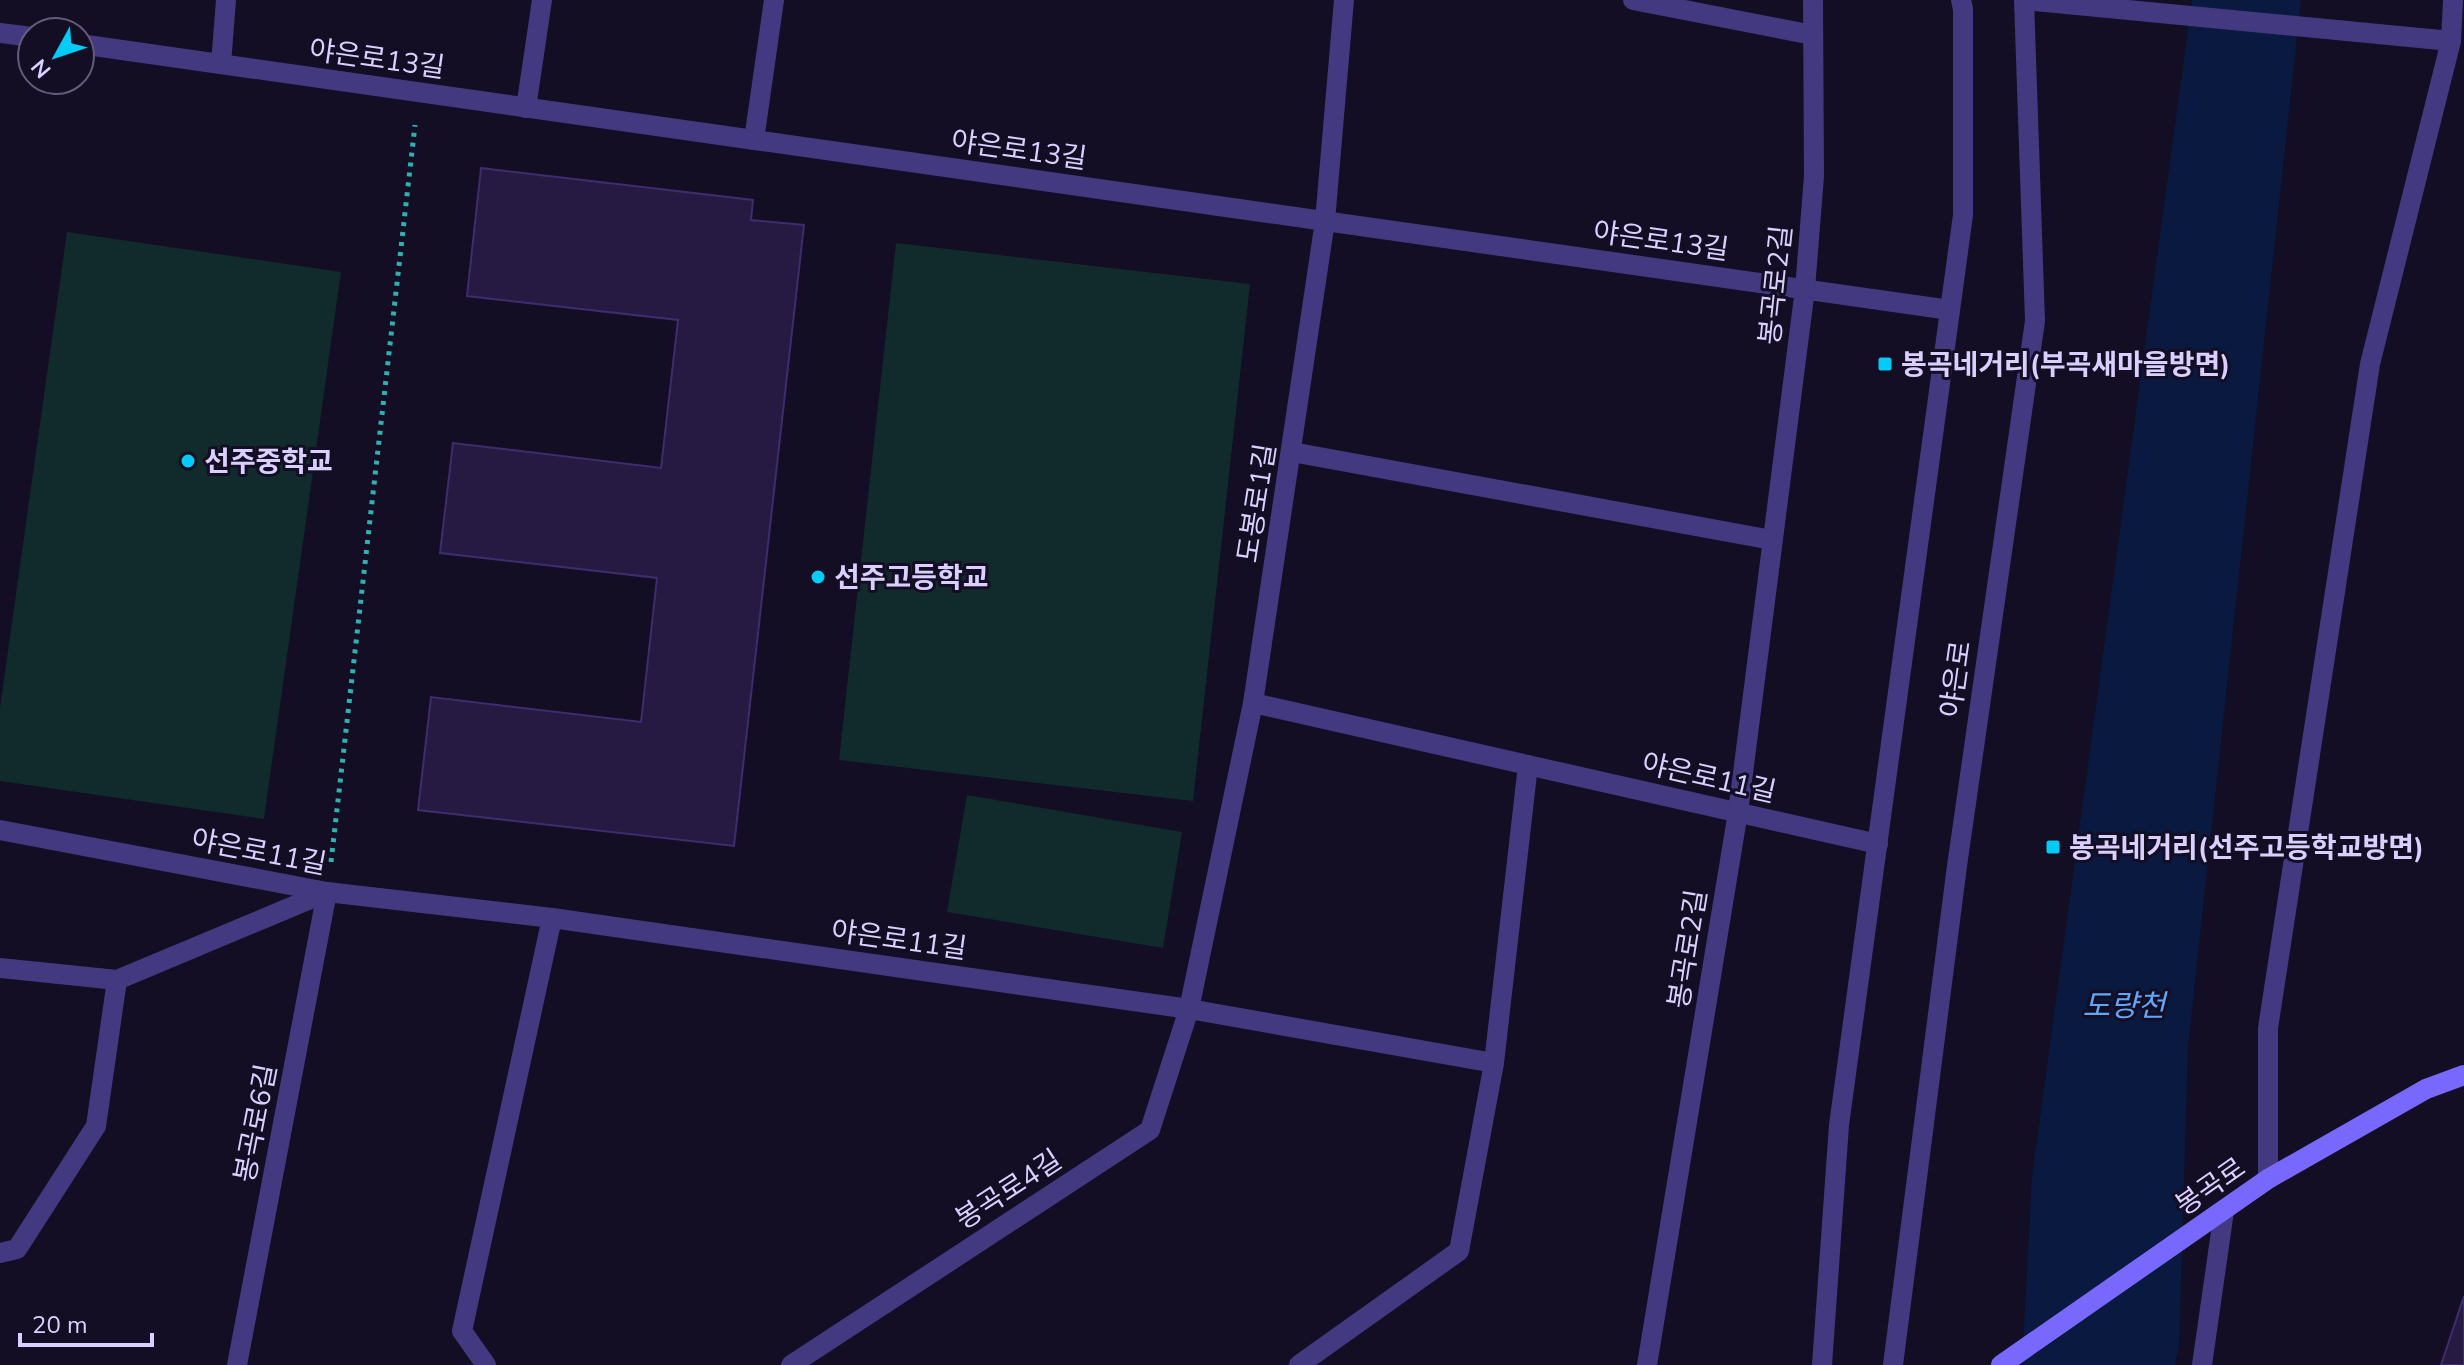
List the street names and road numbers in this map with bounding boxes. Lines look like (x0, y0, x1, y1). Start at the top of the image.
street label: 야은로13길 (307, 31, 447, 87)
street label: 야은로13길 (949, 122, 1089, 178)
street label: 야은로13길 (1591, 213, 1731, 269)
street label: 봉곡로2길 (1751, 224, 1801, 347)
street label: 도봉로1길 (1229, 441, 1285, 565)
street label: 야은로 (1932, 638, 1980, 720)
street label: 야은로11길 (1638, 744, 1780, 812)
street label: 야은로11길 (188, 820, 329, 884)
street label: 봉곡로2길 (1660, 887, 1716, 1011)
street label: 야은로11길 (829, 912, 969, 968)
street label: 봉곡로6길 (226, 1061, 286, 1186)
street label: 봉곡로4길 (948, 1141, 1069, 1238)
street label: 봉곡로 (2168, 1149, 2253, 1225)

